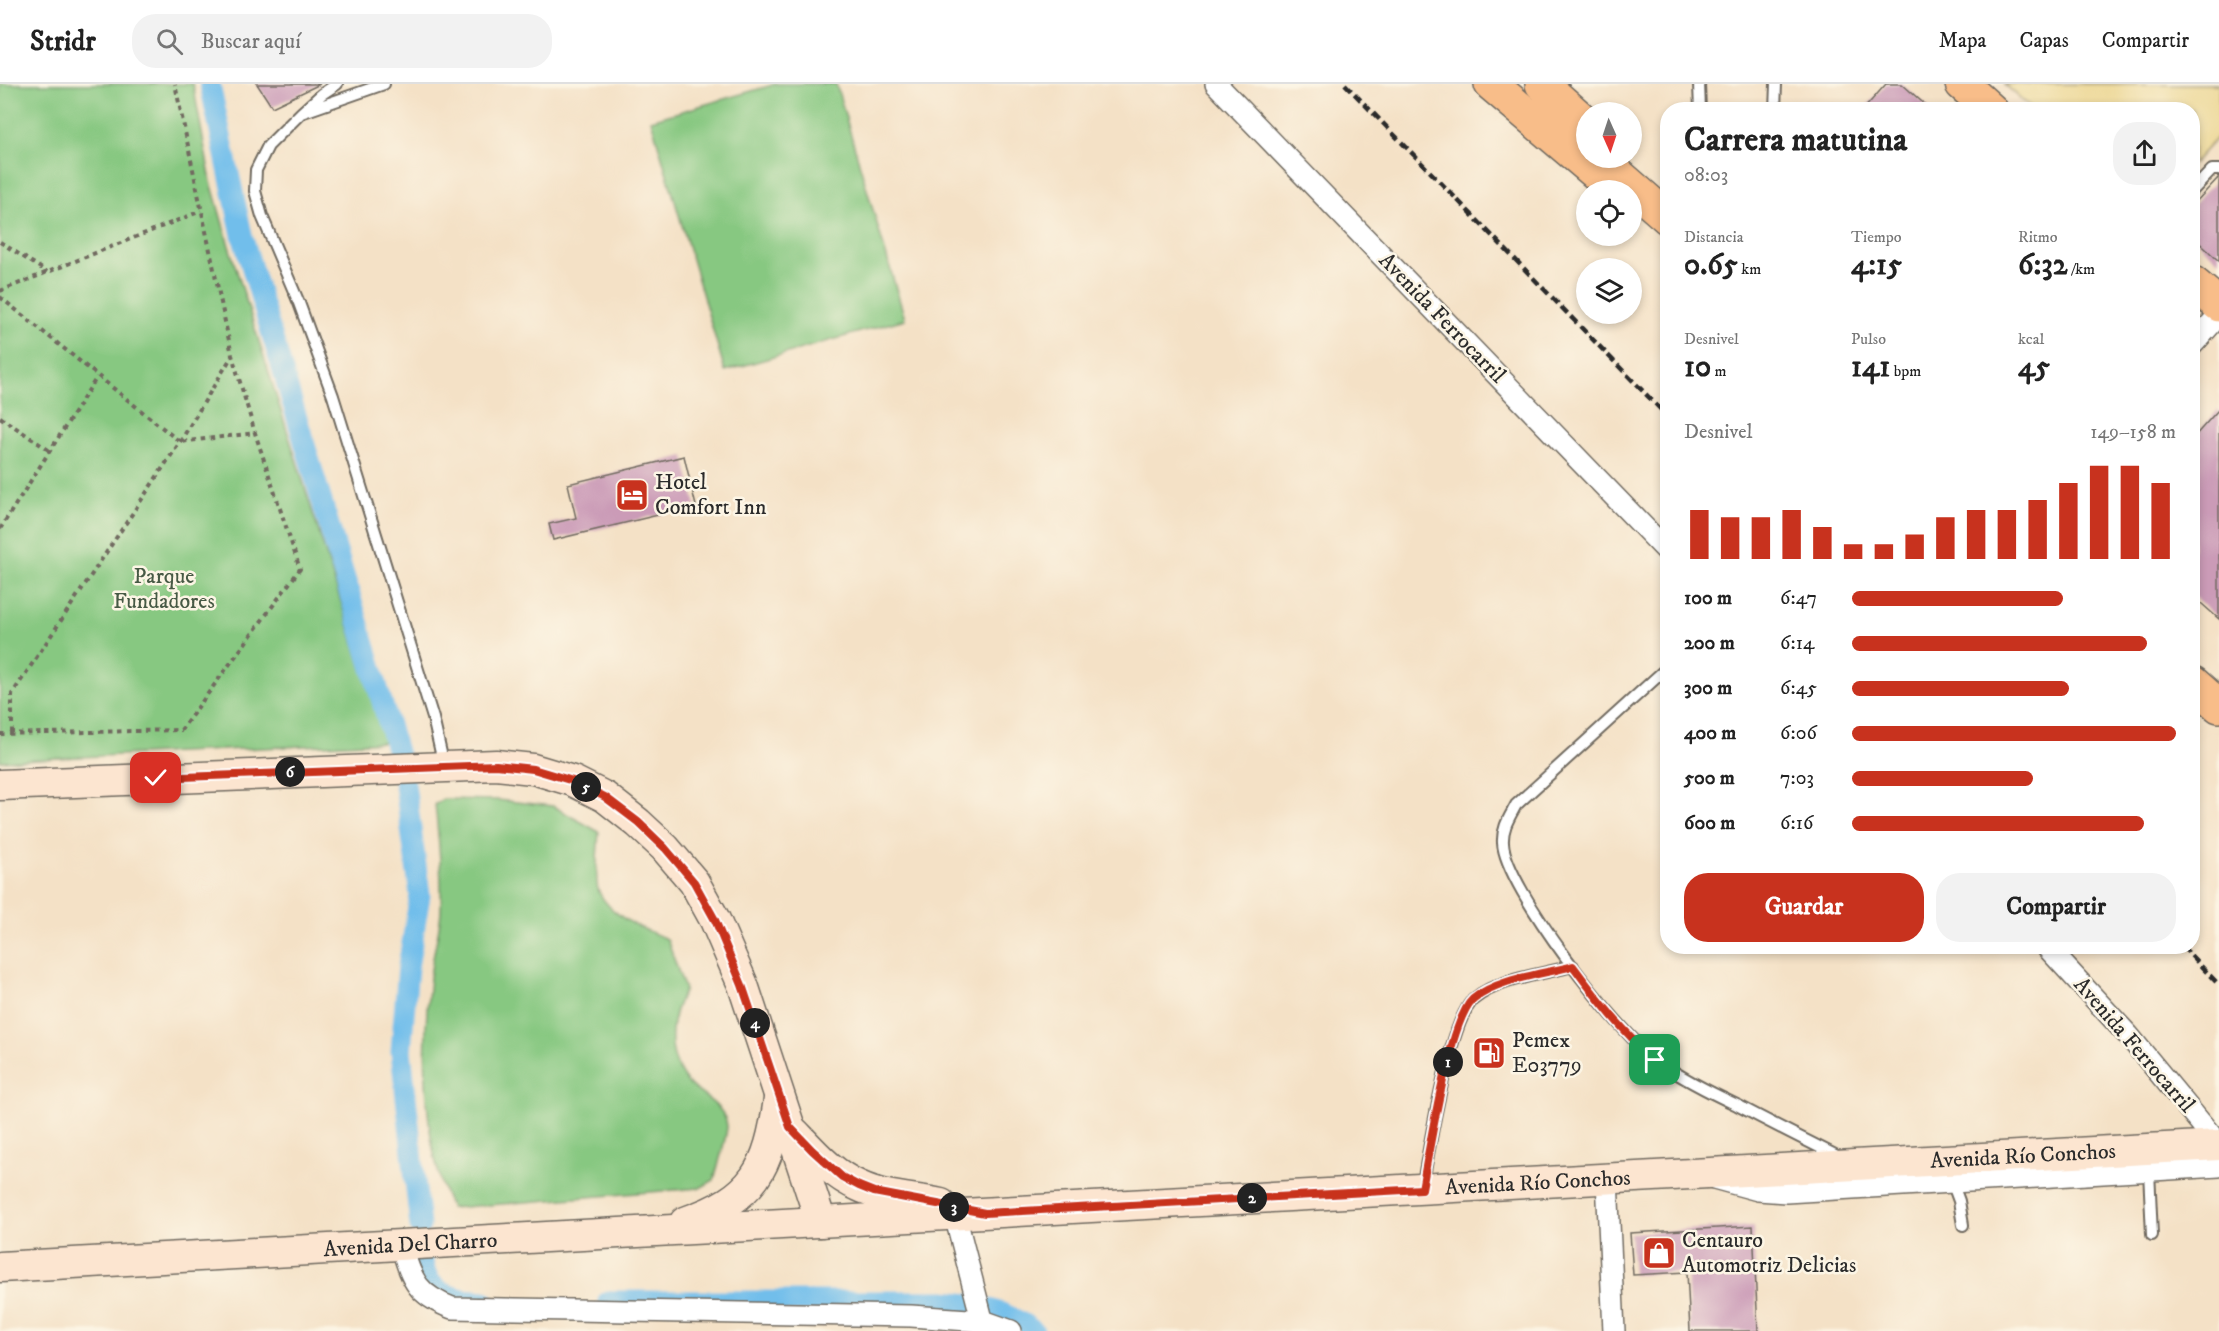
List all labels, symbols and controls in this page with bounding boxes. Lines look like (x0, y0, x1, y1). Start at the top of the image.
search box (132, 14, 552, 68)
text: Stridr (30, 24, 96, 59)
icon: search (153, 25, 186, 58)
text: Buscar aquí (201, 28, 301, 55)
text: Mapa (1939, 28, 1986, 54)
text: Capas (2019, 28, 2069, 54)
text: Compartir (2102, 28, 2189, 54)
north arrow (1576, 102, 1642, 168)
map controls (1576, 102, 1642, 324)
text: Carrera matutina (1684, 120, 1907, 161)
button: share (2113, 122, 2176, 185)
text: 08:03 (1684, 163, 1728, 188)
button: locate (1576, 180, 1642, 246)
text: Distancia (1684, 227, 1743, 247)
text: Tiempo (1851, 227, 1902, 247)
text: Ritmo (2018, 227, 2058, 247)
street label: Avenida Ferrocarril (1373, 247, 1511, 389)
text: 0.65 (1684, 247, 1738, 284)
text: 4:15 (1851, 247, 1902, 284)
text: 6:32 (2018, 247, 2067, 284)
button: layers (1576, 258, 1642, 324)
text: km (1738, 259, 1761, 279)
text: /km (2067, 259, 2095, 279)
text: Desnivel (1684, 329, 1739, 349)
text: Pulso (1851, 329, 1886, 349)
text: kcal (2018, 329, 2044, 349)
text: 10 (1684, 349, 1711, 386)
text: 141 (1851, 349, 1890, 386)
text: 45 (2018, 349, 2050, 386)
text: m (1711, 361, 1727, 381)
text: bpm (1890, 361, 1921, 381)
text: Desnivel (1684, 420, 1753, 445)
text: 149–158 m (2090, 420, 2176, 445)
place label: Hotel Comfort Inn (655, 469, 767, 521)
hotel icon: Hotel Comfort Inn (614, 477, 650, 513)
park label: Parque Fundadores (113, 563, 215, 615)
text: 100 m (1684, 586, 1732, 611)
text: 6:47 (1780, 586, 1817, 611)
text: 200 m (1684, 631, 1735, 656)
text: 6:14 (1780, 631, 1814, 656)
text: 300 m (1684, 676, 1732, 701)
text: 6:45 (1780, 676, 1817, 701)
text: 400 m (1684, 721, 1736, 746)
text: 6:06 (1780, 721, 1817, 746)
pin (130, 752, 181, 803)
pin: 6 (275, 757, 305, 787)
icon: check (139, 761, 172, 794)
text: 6 (286, 762, 294, 782)
text: 500 m (1684, 766, 1735, 791)
text: 7:03 (1780, 766, 1814, 791)
pin: 5 (571, 772, 601, 802)
text: 5 (582, 777, 590, 797)
text: 600 m (1684, 811, 1735, 836)
text: 6:16 (1780, 811, 1813, 836)
button: Guardar (1684, 873, 1924, 942)
button: Compartir (1936, 873, 2176, 942)
street label: Avenida Ferrocarril (2068, 972, 2201, 1119)
pin: 4 (740, 1008, 770, 1038)
text: 4 (750, 1013, 760, 1033)
place label: Pemex E03779 (1512, 1027, 1582, 1079)
pin (1629, 1034, 1680, 1085)
fuel station icon: Pemex E03779 (1471, 1035, 1507, 1071)
icon: arrive (1638, 1043, 1671, 1076)
pin: 1 (1433, 1047, 1463, 1077)
text: 1 (1445, 1052, 1451, 1072)
street label: Avenida Río Conchos (1929, 1137, 2117, 1174)
street label: Avenida Río Conchos (1444, 1164, 1631, 1201)
pin: 2 (1237, 1183, 1267, 1213)
text: 2 (1248, 1188, 1256, 1208)
pin: 3 (939, 1192, 969, 1222)
text: 3 (951, 1197, 957, 1217)
street label: Avenida Del Charro (323, 1226, 498, 1263)
place label: Centauro Automotriz Delicias (1682, 1227, 1856, 1279)
shop icon: Centauro Automotriz Delicias (1641, 1235, 1677, 1271)

